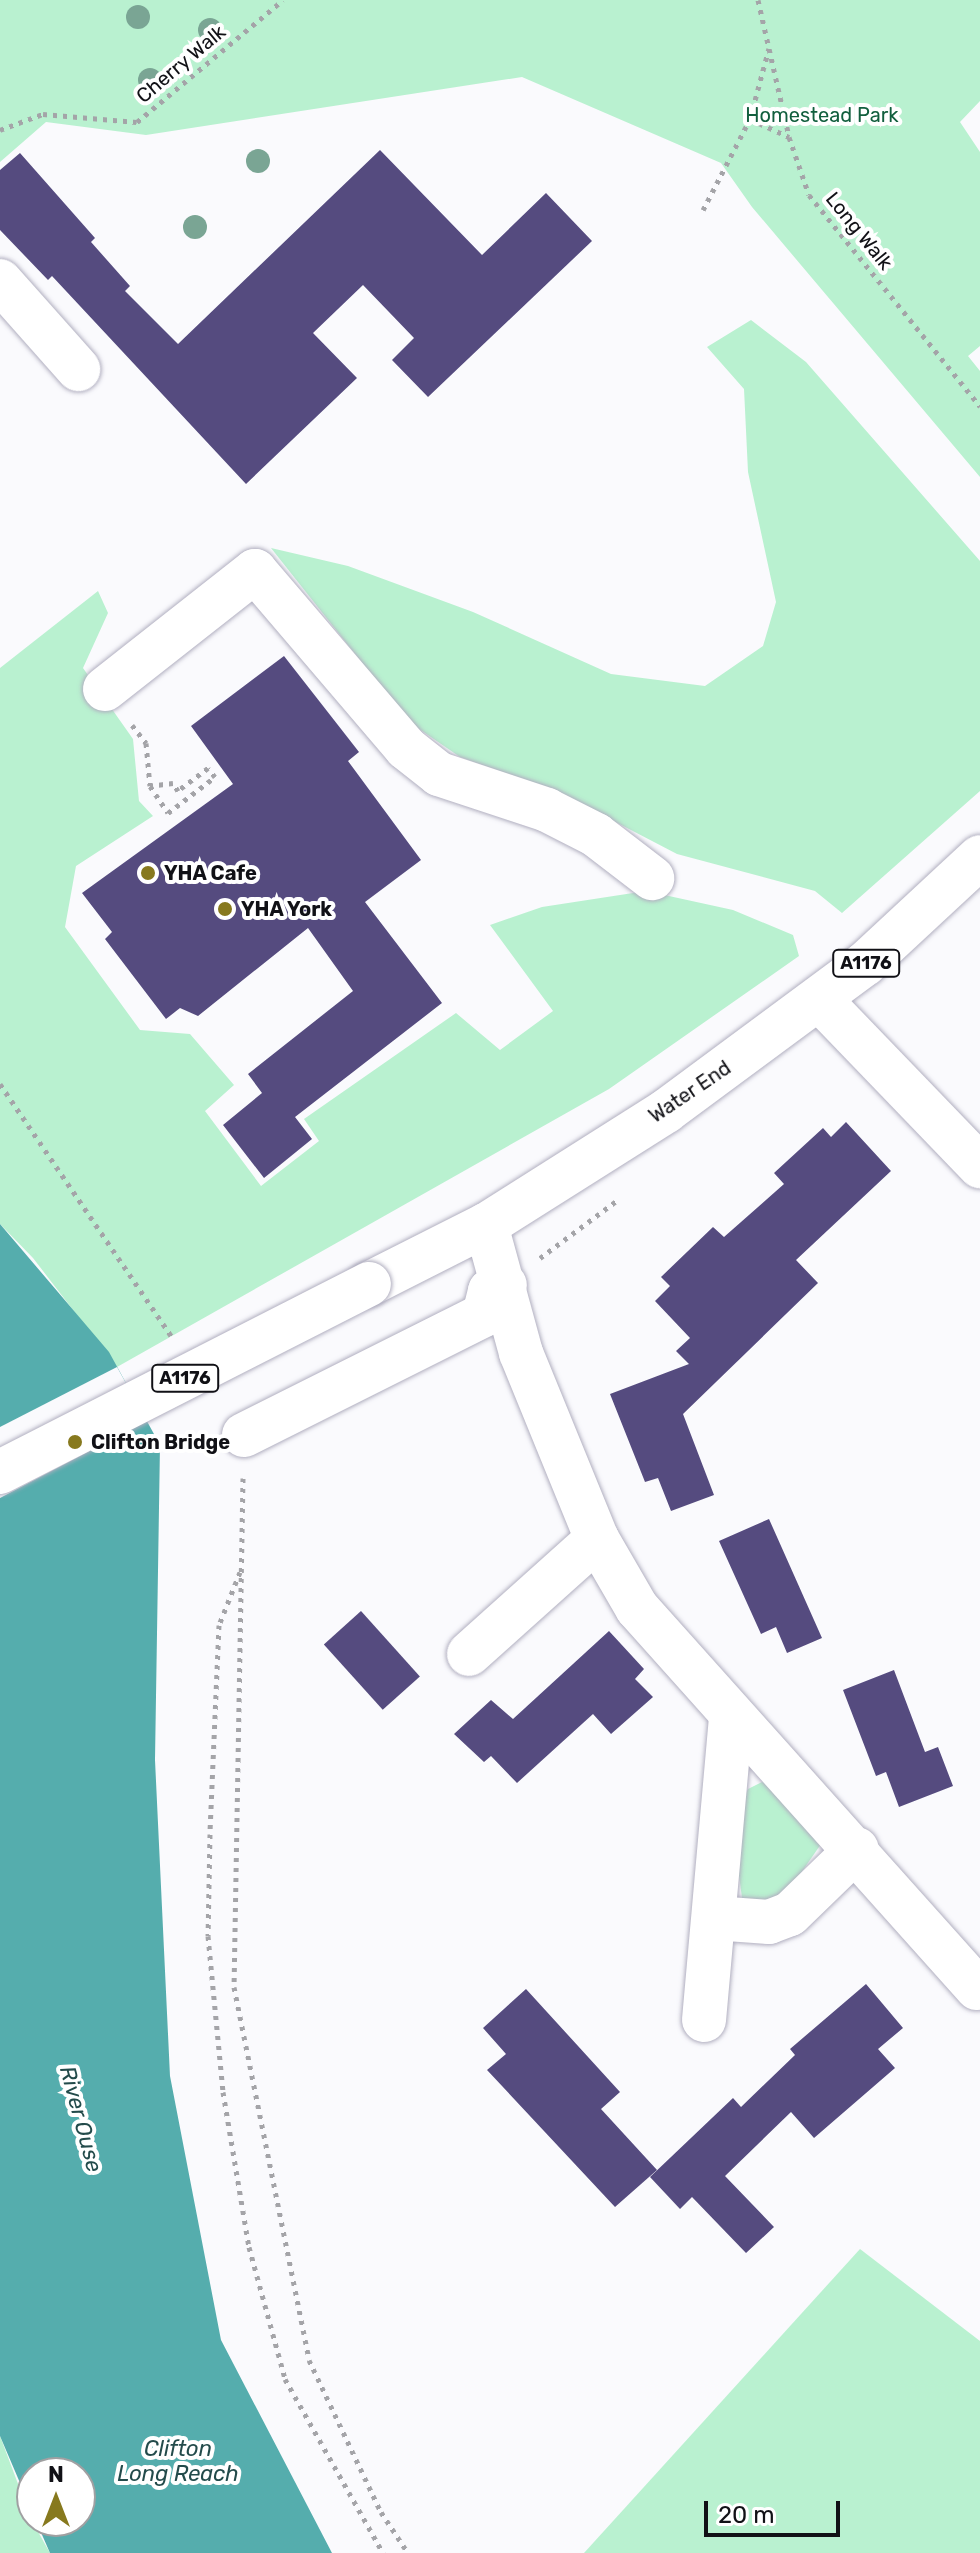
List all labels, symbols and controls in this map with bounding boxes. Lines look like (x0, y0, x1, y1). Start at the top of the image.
street label: Cherry Walk (131, 20, 231, 108)
park label: Homestead Park (745, 103, 899, 127)
street label: Long Walk (820, 187, 898, 275)
place label: YHA Cafe (164, 861, 257, 885)
marker: YHA Cafe (139, 864, 157, 882)
place label: YHA York (241, 897, 333, 921)
marker: YHA York (216, 900, 234, 918)
road number: A1176 (832, 949, 900, 977)
street label: Water End (644, 1056, 736, 1128)
road number: A1176 (151, 1364, 219, 1392)
place label: Clifton Bridge (91, 1430, 230, 1454)
marker: Clifton Bridge (66, 1433, 84, 1451)
water label: River Ouse (54, 2063, 108, 2175)
water label: Clifton Long Reach (117, 2435, 239, 2486)
north arrow (16, 2457, 96, 2537)
text: N (48, 2461, 64, 2488)
scale bar (708, 2485, 844, 2535)
text: 20 m (718, 2501, 775, 2529)

